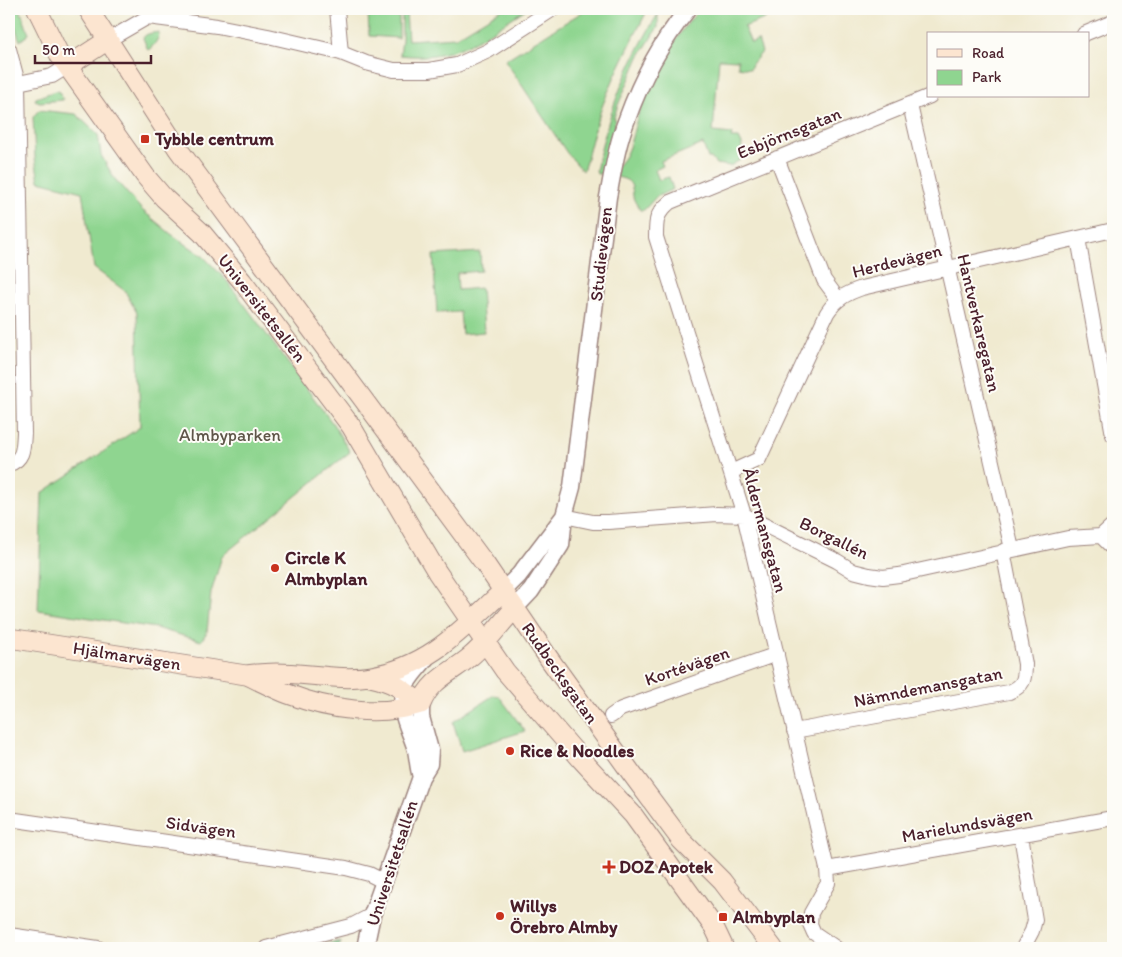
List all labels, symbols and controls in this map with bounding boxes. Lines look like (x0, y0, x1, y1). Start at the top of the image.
scale bar (35, 32, 151, 64)
legend (927, 32, 1090, 98)
text: 50 m (42, 41, 75, 59)
text: Road (972, 44, 1005, 62)
text: Park (972, 68, 1002, 86)
street label: Esbjörnsgatan (734, 102, 844, 164)
place label: Tybble centrum (154, 128, 275, 150)
marker: Tybble centrum (139, 133, 151, 145)
street label: Studievägen (585, 205, 617, 302)
street label: Herdevägen (850, 239, 944, 283)
street label: Universitetsallén (213, 250, 311, 366)
street label: Hantverkaregatan (952, 252, 1006, 394)
park label: Almbyparken (179, 424, 281, 446)
street label: Åldermansgatan (738, 465, 792, 595)
street label: Borgallén (796, 512, 873, 564)
place label: Circle K Almbyplan (284, 547, 368, 590)
marker: Circle K Almbyplan (269, 562, 281, 574)
street label: Rudbecksgatan (517, 618, 603, 728)
street label: Hjälmarvägen (72, 637, 182, 675)
street label: Kortévägen (642, 641, 733, 691)
street label: Nämndemansgatan (852, 662, 1004, 712)
place label: Rice & Noodles (520, 740, 634, 762)
marker: Rice & Noodles (504, 745, 516, 757)
street label: Universitetsallén (361, 797, 423, 929)
street label: Marielundsvägen (900, 803, 1034, 847)
street label: Sidvägen (165, 811, 237, 843)
place label: DOZ Apotek (619, 856, 714, 878)
marker: DOZ Apotek (603, 861, 615, 873)
place label: Willys Örebro Almby (510, 895, 618, 938)
place label: Almbyplan (732, 906, 816, 928)
marker: Willys Örebro Almby (494, 910, 506, 922)
marker: Almbyplan (717, 911, 729, 923)

